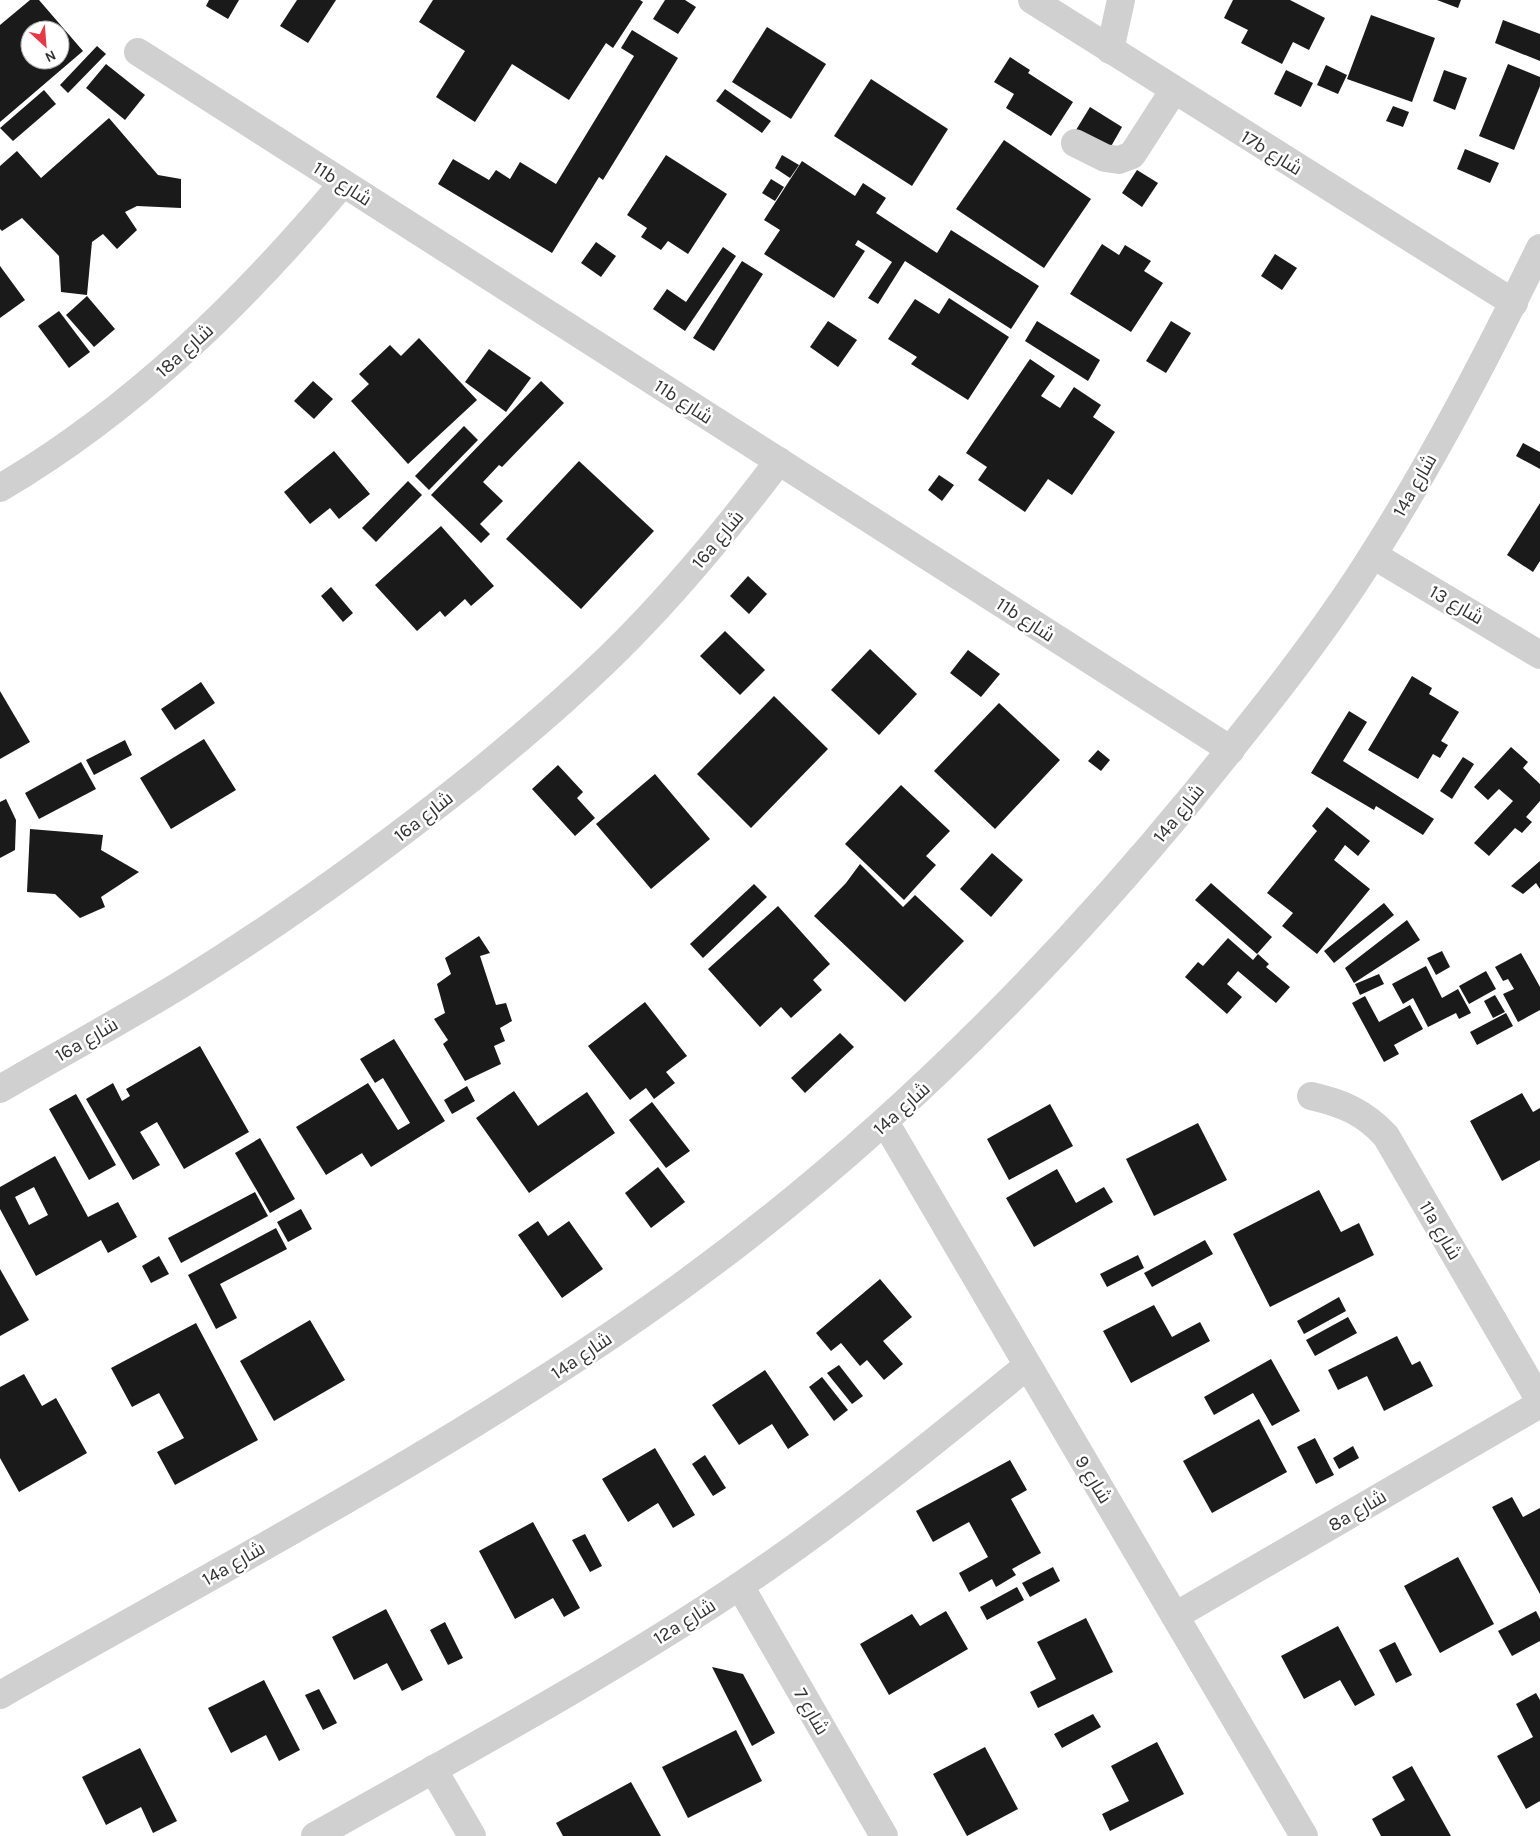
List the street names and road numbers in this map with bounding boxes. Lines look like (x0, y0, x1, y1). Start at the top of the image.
street label: 17b شارع (1236, 126, 1306, 182)
street label: 11b شارع (308, 157, 376, 212)
street label: 18a شارع (151, 319, 219, 384)
street label: 11b شارع (649, 375, 717, 430)
street label: 14a شارع (1388, 450, 1443, 522)
street label: 16a شارع (687, 506, 750, 574)
street label: شارع 13 (1425, 581, 1487, 631)
street label: 11b شارع (991, 593, 1059, 648)
street label: 14a شارع (1149, 780, 1210, 849)
street label: 16a شارع (390, 787, 459, 848)
street label: 16a شارع (51, 1013, 123, 1068)
street label: 14a شارع (869, 1078, 936, 1141)
street label: 11a شارع (1413, 1197, 1466, 1265)
street label: 14a شارع (547, 1328, 617, 1386)
street label: شارع 9 (1069, 1451, 1116, 1509)
street label: 8a شارع (1325, 1485, 1391, 1538)
street label: 14a شارع (198, 1537, 270, 1592)
street label: 12a شارع (649, 1594, 721, 1651)
street label: شارع 7 (787, 1684, 833, 1740)

